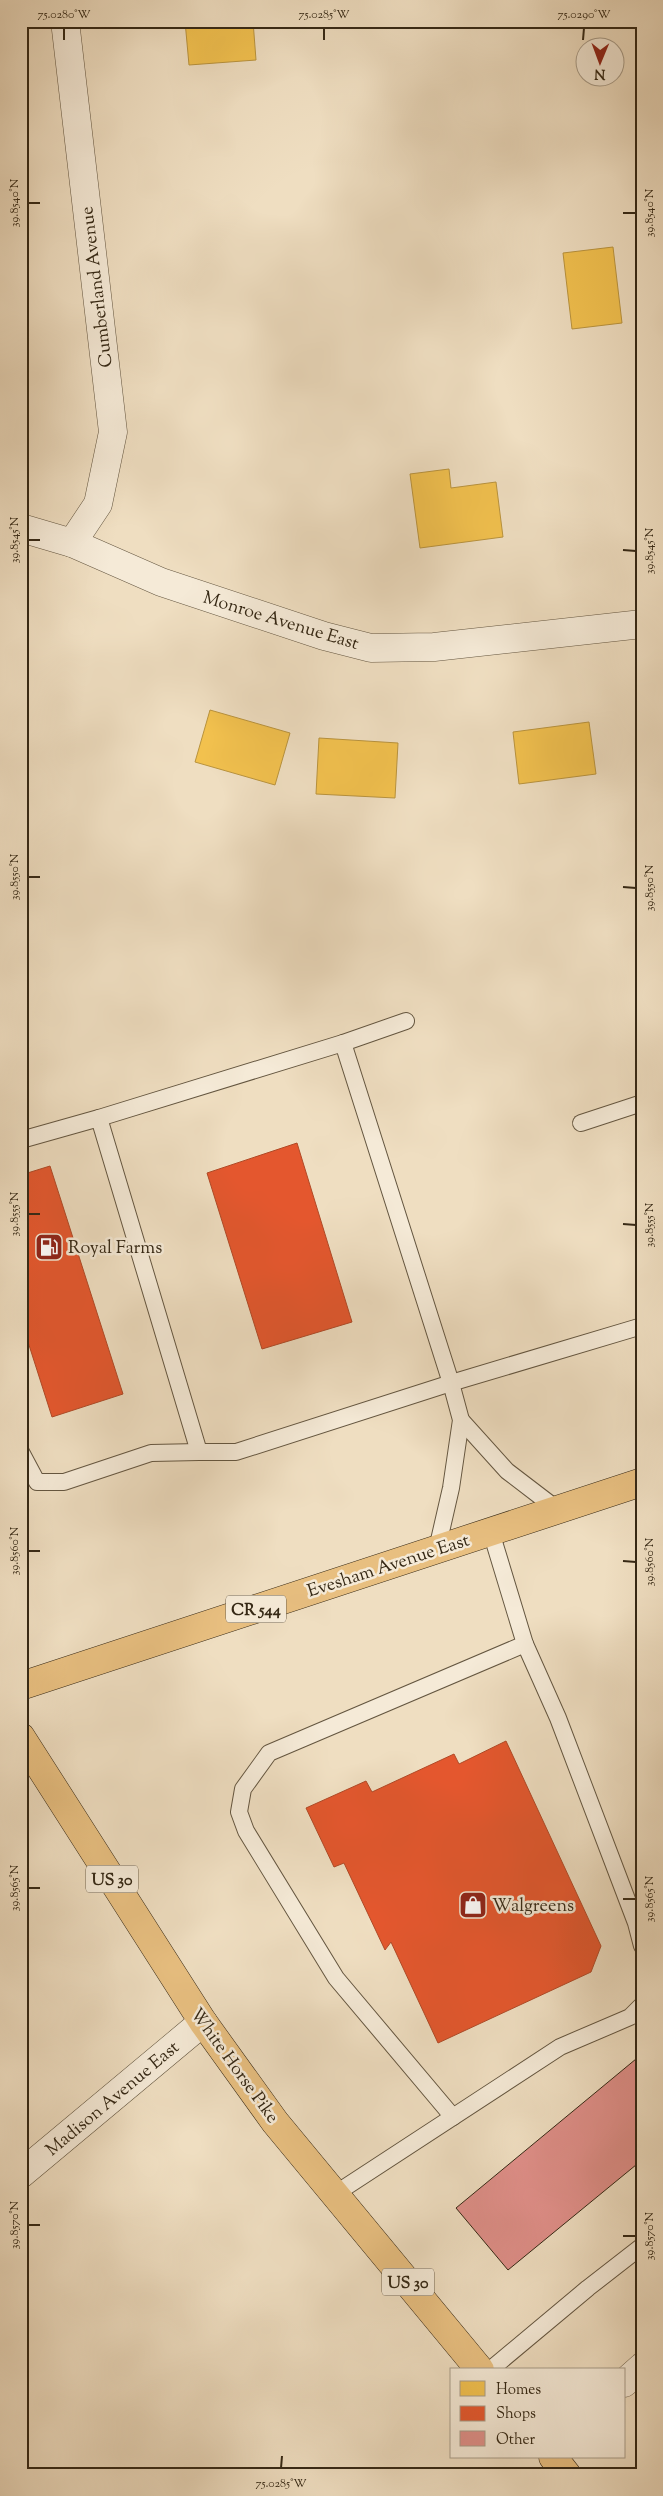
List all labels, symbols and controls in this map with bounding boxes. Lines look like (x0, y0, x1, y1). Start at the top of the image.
text: 75.0280°W (37, 6, 91, 24)
text: 75.0285°W (298, 6, 350, 24)
text: 75.0290°W (557, 6, 611, 24)
north arrow (576, 38, 626, 88)
text: N (594, 63, 606, 83)
text: 39.8540°N (6, 178, 24, 227)
text: 39.8540°N (641, 188, 659, 237)
street label: Cumberland Avenue (75, 205, 121, 369)
text: 39.8545°N (6, 516, 24, 563)
text: 39.8545°N (641, 527, 659, 574)
street label: Monroe Avenue East (199, 586, 362, 658)
text: 39.8550°N (6, 853, 24, 900)
text: 39.8550°N (641, 864, 659, 911)
text: 39.8555°N (6, 1191, 24, 1236)
text: 39.8555°N (641, 1202, 659, 1247)
fuel station icon: Royal Farms (34, 1232, 64, 1262)
place label: Royal Farms (68, 1236, 162, 1262)
text: 39.8560°N (6, 1526, 24, 1575)
street label: Evesham Avenue East (304, 1528, 473, 1605)
text: 39.8560°N (641, 1537, 659, 1586)
road number: CR 544 (226, 1596, 286, 1622)
text: 39.8565°N (6, 1864, 24, 1911)
road number: US 30 (86, 1866, 138, 1892)
text: 39.8565°N (641, 1875, 659, 1922)
shop icon: Walgreens (458, 1890, 488, 1920)
place label: Walgreens (492, 1894, 574, 1920)
street label: White Horse Pike (183, 2003, 284, 2129)
street label: Madison Avenue East (41, 2036, 186, 2163)
text: 39.8570°N (6, 2200, 24, 2249)
text: 39.8570°N (641, 2211, 659, 2260)
road number: US 30 (382, 2268, 434, 2296)
legend (450, 2368, 626, 2458)
text: Homes (496, 2380, 541, 2401)
text: Shops (496, 2404, 536, 2425)
text: Other (496, 2430, 536, 2451)
text: 75.0285°W (255, 2475, 307, 2493)

